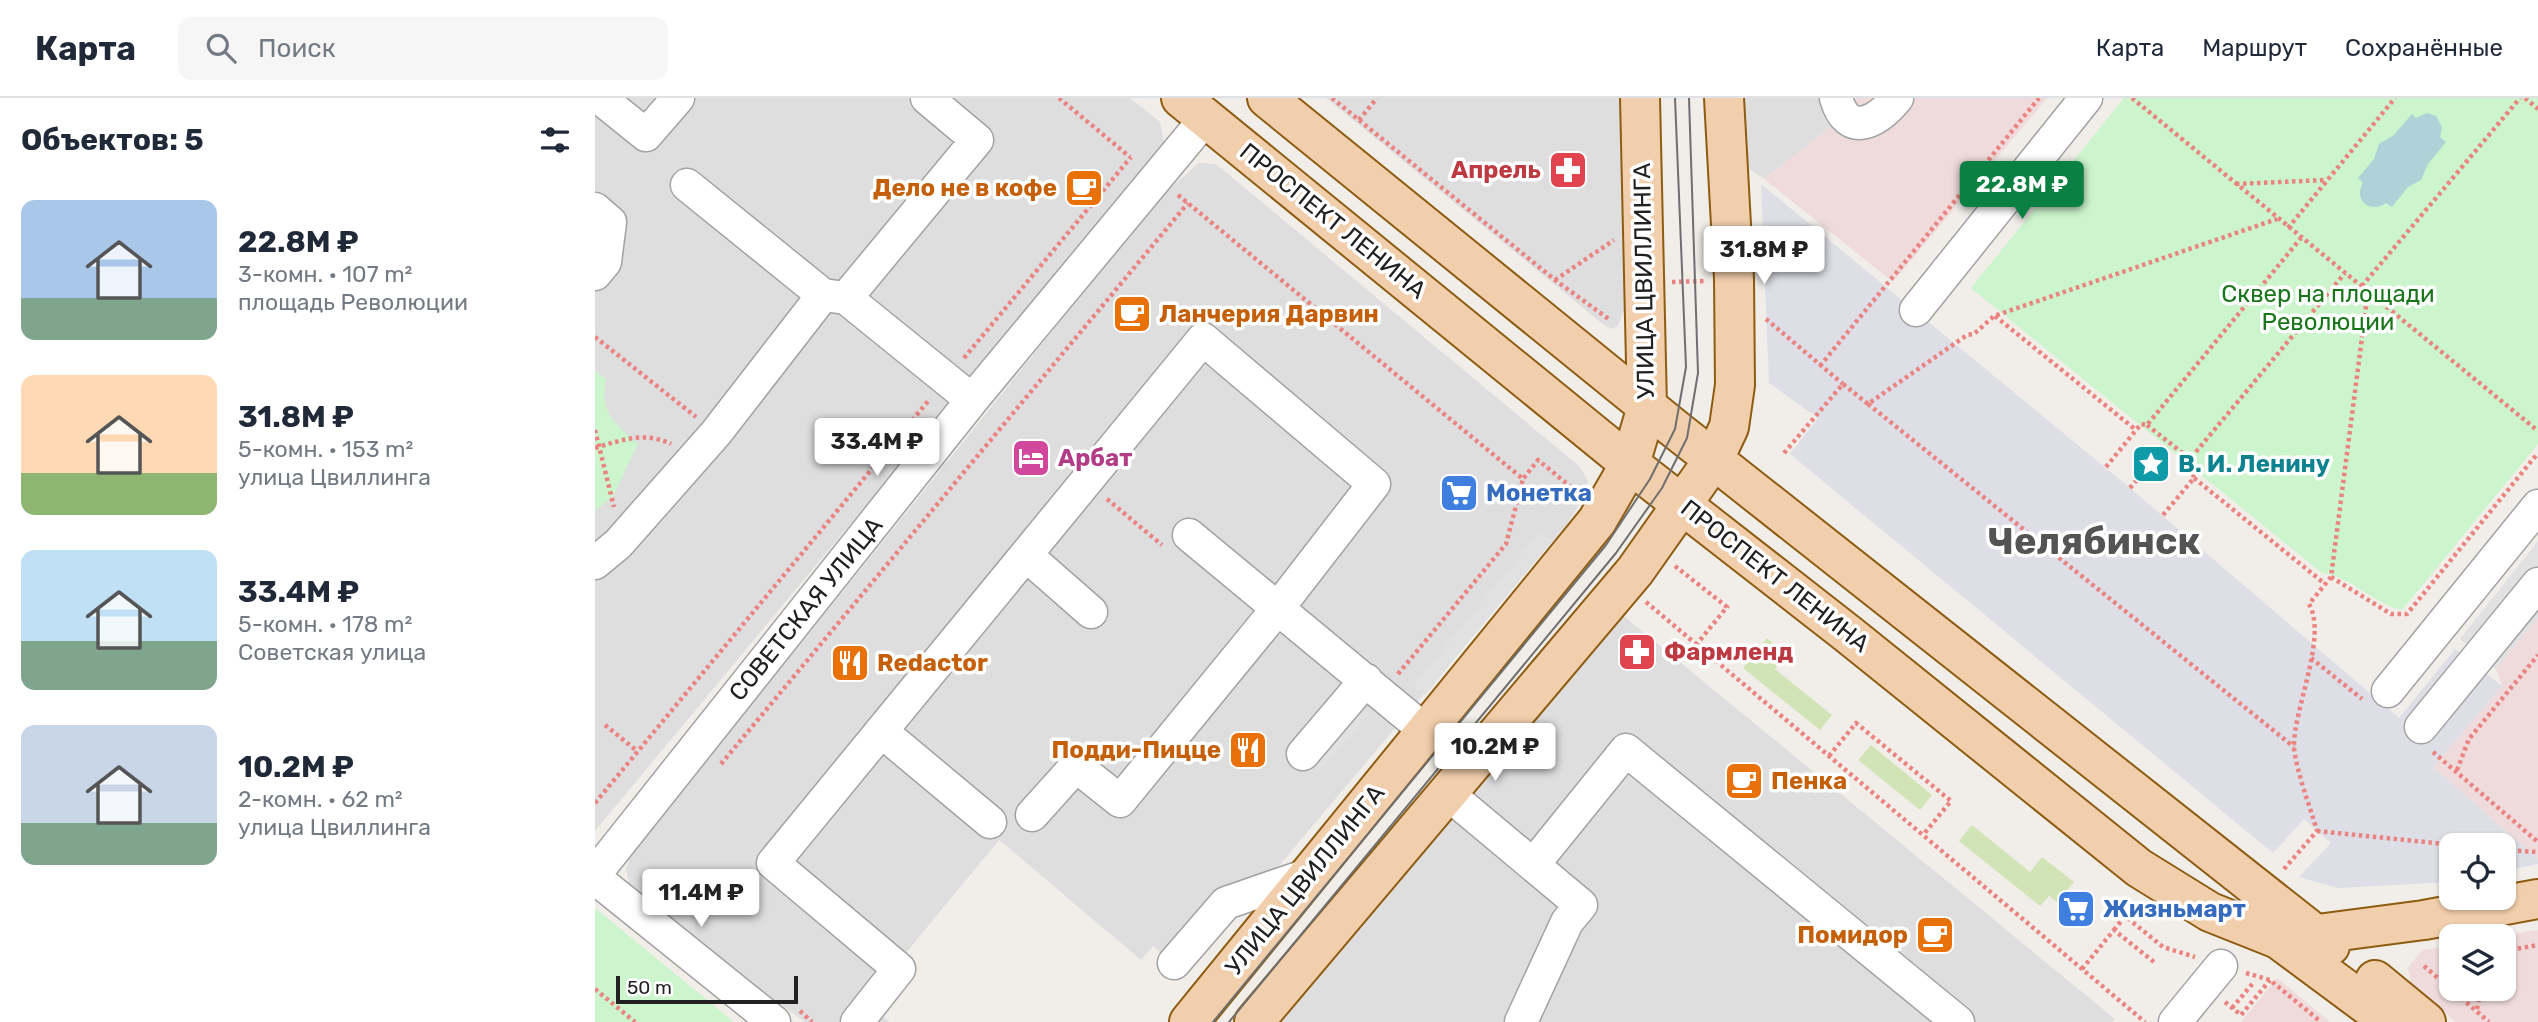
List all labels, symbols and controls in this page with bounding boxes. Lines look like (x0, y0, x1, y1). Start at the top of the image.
search box (178, 17, 668, 80)
text: Карта (35, 29, 136, 68)
icon: search (202, 29, 240, 67)
text: Поиск (258, 33, 336, 64)
text: Карта (2096, 34, 2164, 62)
text: Маршрут (2202, 34, 2307, 62)
text: Сохранённые (2345, 34, 2503, 62)
icon: filters (536, 121, 574, 159)
text: Объектов: 5 (21, 122, 204, 158)
street label: ПРОСПЕКТ ЛЕНИНА (1234, 137, 1432, 305)
pharmacy icon: Апрель (1547, 149, 1589, 191)
place label: Апрель (1451, 156, 1541, 184)
street label: УЛИЦА ЦВИЛЛИНГА (1628, 162, 1660, 400)
pin: 22.8M ₽ (1957, 162, 2087, 221)
cafe icon: Дело не в кофе (1063, 167, 1105, 209)
text: 22.8M ₽ (1976, 170, 2068, 198)
place label: Дело не в кофе (873, 174, 1057, 202)
text: 22.8M ₽ (238, 224, 359, 260)
pin: 31.8M ₽ (1699, 226, 1829, 286)
icon: home (77, 228, 161, 312)
text: 31.8M ₽ (1720, 235, 1808, 263)
text: 3-комн. · 107 m² (238, 260, 412, 288)
park label: Сквер на площади Революции (2221, 280, 2435, 336)
text: площадь Революции (238, 288, 468, 316)
cafe icon: Ланчерия Дарвин (1111, 293, 1153, 335)
place label: Ланчерия Дарвин (1159, 300, 1379, 328)
text: 31.8M ₽ (238, 399, 354, 435)
icon: home (77, 403, 161, 487)
pin: 33.4M ₽ (812, 418, 942, 478)
text: 33.4M ₽ (831, 427, 923, 455)
text: 5-комн. · 153 m² (238, 435, 413, 463)
hotel icon: Арбат (1010, 437, 1052, 479)
place icon: В. И. Ленину (2130, 443, 2172, 485)
place label: Арбат (1058, 444, 1132, 472)
place label: В. И. Ленину (2178, 450, 2330, 478)
text: улица Цвиллинга (238, 463, 431, 491)
supermarket icon: Монетка (1438, 472, 1480, 514)
place label: Монетка (1486, 479, 1592, 507)
street label: ПРОСПЕКТ ЛЕНИНА (1675, 494, 1875, 658)
street label: СОВЕТСКАЯ УЛИЦА (723, 512, 889, 706)
district label: Челябинск (1988, 518, 2200, 564)
text: 33.4M ₽ (238, 574, 359, 610)
icon: home (77, 578, 161, 662)
text: 5-комн. · 178 m² (238, 610, 412, 638)
pharmacy icon: Фармленд (1616, 631, 1658, 673)
text: Советская улица (238, 638, 426, 666)
place label: Фармленд (1664, 638, 1794, 666)
restaurant icon: Redactor (829, 642, 871, 684)
place label: Redactor (877, 649, 988, 677)
pin: 10.2M ₽ (1430, 724, 1560, 783)
restaurant icon: Подди-Пицце (1227, 729, 1269, 771)
text: 10.2M ₽ (1451, 732, 1539, 760)
place label: Подди-Пицце (1051, 736, 1221, 764)
text: 10.2M ₽ (238, 749, 354, 785)
icon: home (77, 753, 161, 837)
cafe icon: Пенка (1723, 760, 1765, 802)
place label: Пенка (1771, 767, 1847, 795)
street label: УЛИЦА ЦВИЛЛИНГА (1220, 779, 1390, 981)
text: 2-комн. · 62 m² (238, 785, 403, 813)
text: улица Цвиллинга (238, 813, 431, 841)
map controls (2439, 833, 2516, 1001)
button: locate (2439, 833, 2516, 910)
pin: 11.4M ₽ (636, 870, 766, 929)
text: 11.4M ₽ (658, 878, 744, 906)
supermarket icon: Жизньмарт (2055, 888, 2097, 930)
place label: Жизньмарт (2103, 895, 2246, 923)
cafe icon: Помидор (1914, 914, 1956, 956)
place label: Помидор (1797, 921, 1908, 949)
button: layers (2439, 924, 2516, 1001)
scale bar (616, 973, 798, 1005)
text: 50 m (627, 976, 672, 999)

